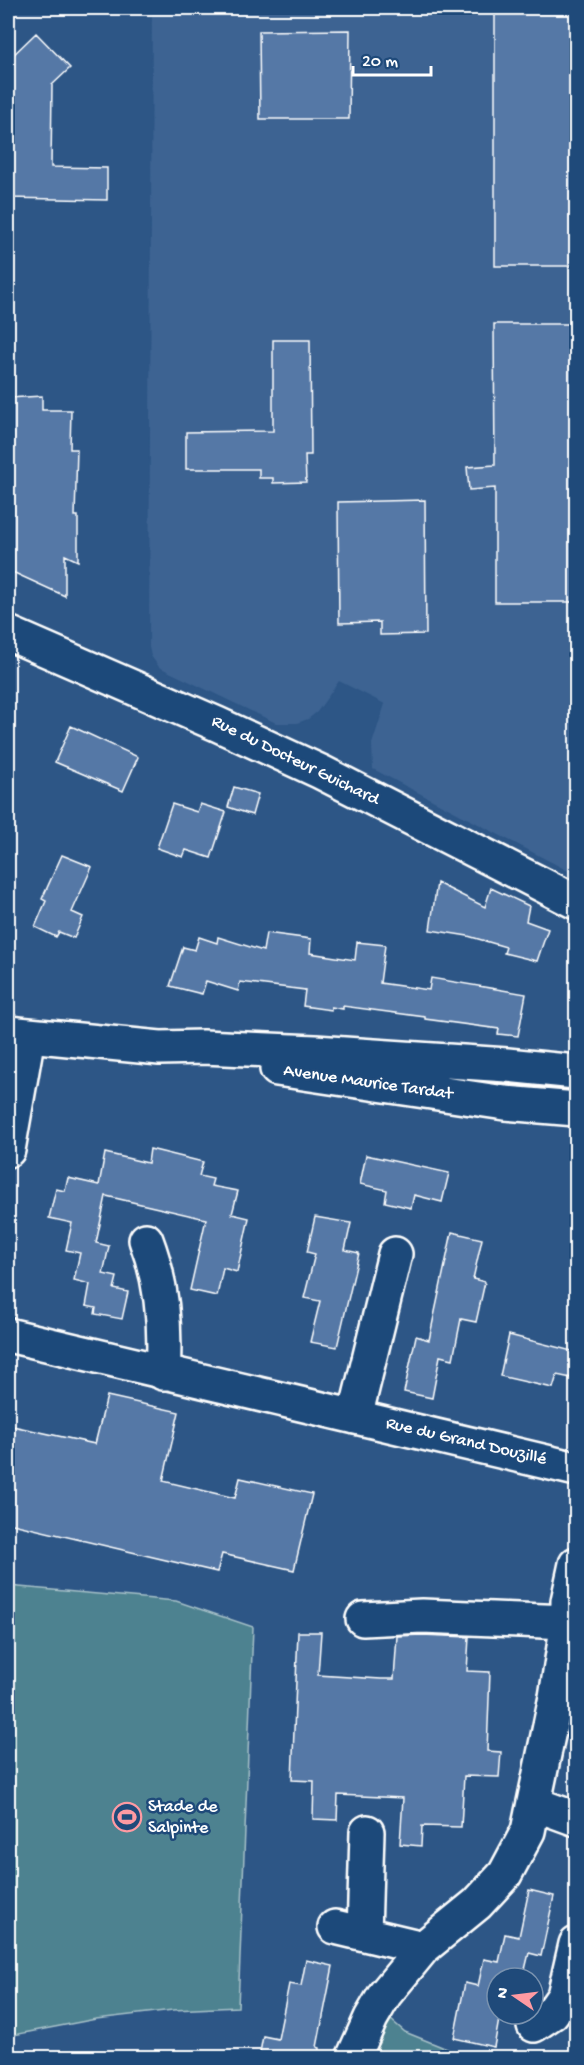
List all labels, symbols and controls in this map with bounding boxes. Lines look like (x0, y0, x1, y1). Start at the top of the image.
scale bar (353, 39, 431, 77)
text: 20 m (362, 52, 398, 73)
street label: Rue du Docteur Guichard (208, 711, 384, 811)
street label: Avenue Maurice Tardat (282, 1061, 455, 1105)
street label: Rue du Grand Douzillé (384, 1413, 549, 1471)
place label: Stade de Salpinte (148, 1797, 218, 1839)
sports icon: Stade de Salpinte (111, 1801, 143, 1833)
north arrow (485, 1966, 545, 2026)
text: N (493, 1985, 514, 2001)

